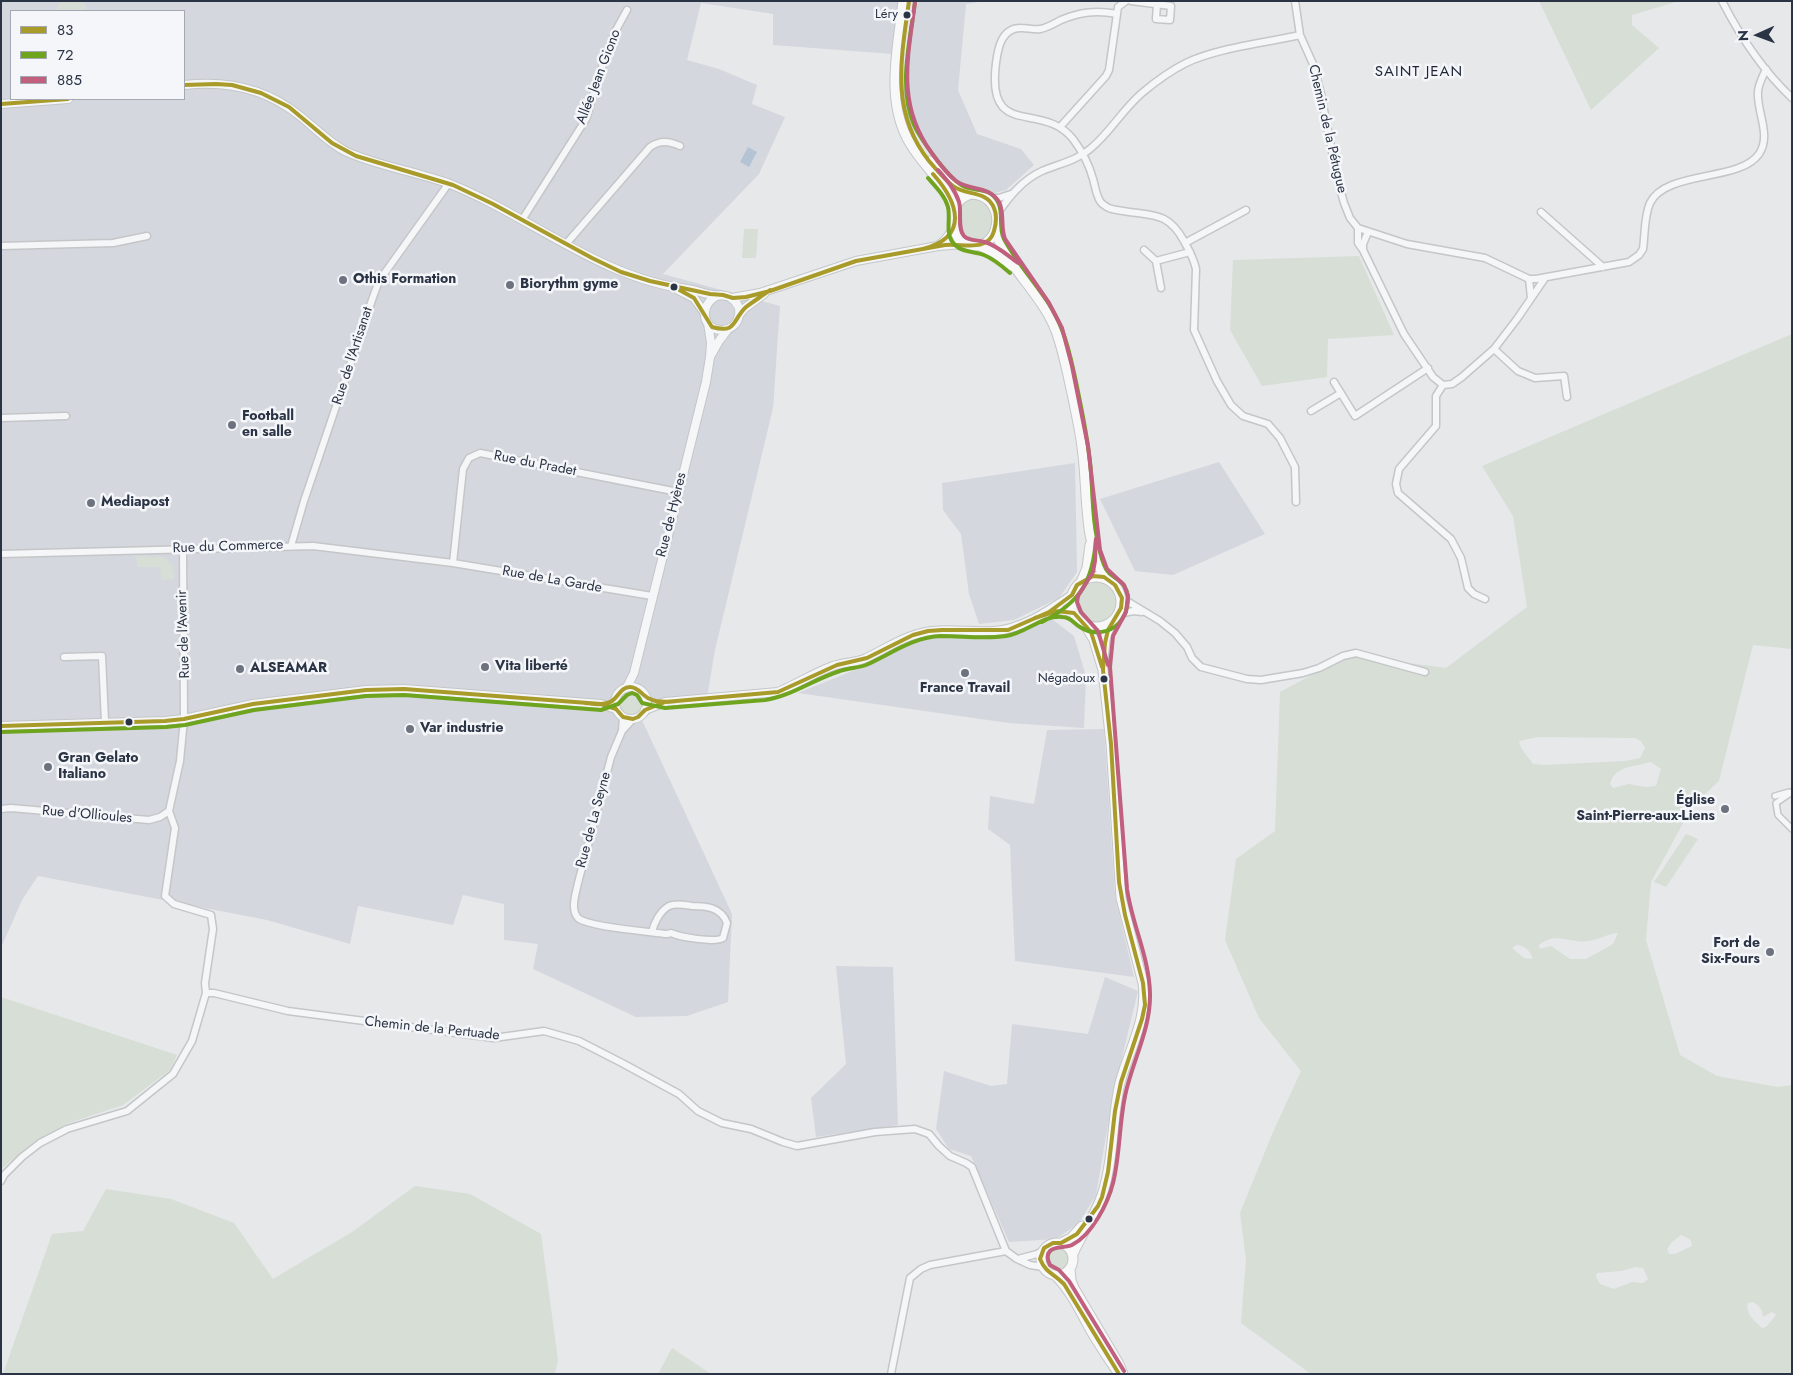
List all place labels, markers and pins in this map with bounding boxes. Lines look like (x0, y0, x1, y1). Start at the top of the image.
place label: Léry (875, 7, 898, 23)
marker: Léry (902, 10, 912, 20)
place label: Othis Formation (353, 272, 456, 288)
marker: Othis Formation (337, 274, 349, 286)
place label: Biorythm gyme (520, 277, 618, 293)
marker: Biorythm gyme (504, 279, 516, 291)
unlabelled marker (669, 282, 679, 292)
place label: Football en salle (242, 409, 294, 442)
marker: Football en salle (226, 419, 238, 431)
place label: Mediapost (101, 495, 169, 511)
marker: Mediapost (85, 497, 97, 509)
place label: Vita liberté (495, 659, 568, 675)
place label: ALSEAMAR (250, 661, 327, 677)
marker: Vita liberté (479, 661, 491, 673)
marker: ALSEAMAR (234, 663, 246, 675)
marker: France Travail (959, 667, 971, 679)
place label: Négadoux (1038, 671, 1095, 687)
marker: Négadoux (1099, 674, 1109, 684)
place label: France Travail (920, 681, 1010, 697)
unlabelled marker (124, 717, 134, 727)
place label: Var industrie (420, 721, 503, 737)
marker: Var industrie (404, 723, 416, 735)
place label: Gran Gelato Italiano (58, 751, 138, 784)
marker: Gran Gelato Italiano (42, 761, 54, 773)
place label: Église Saint-Pierre-aux-Liens (1576, 793, 1715, 826)
marker: Église Saint-Pierre-aux-Liens (1719, 803, 1731, 815)
place label: Fort de Six-Fours (1701, 936, 1760, 969)
marker: Fort de Six-Fours (1764, 946, 1776, 958)
unlabelled marker (1084, 1214, 1094, 1224)

